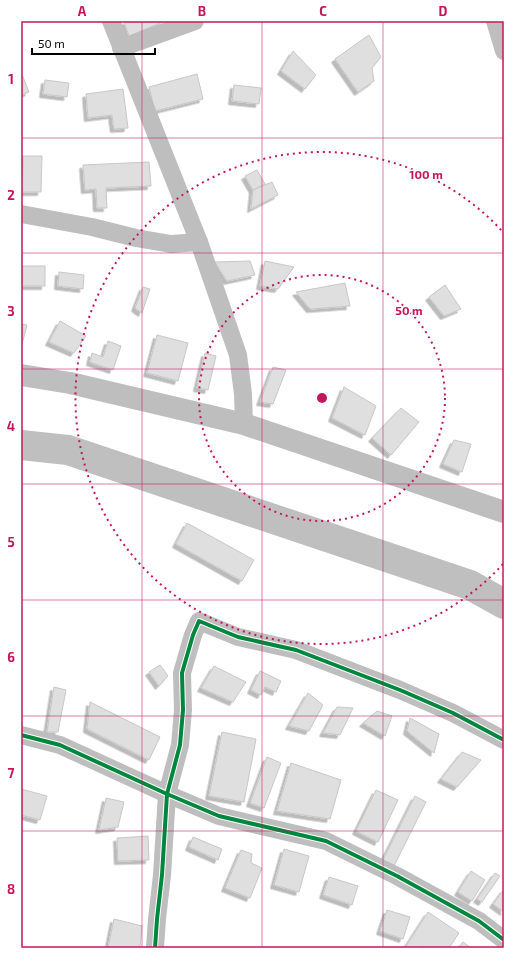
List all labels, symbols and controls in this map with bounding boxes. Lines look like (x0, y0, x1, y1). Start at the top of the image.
text: A (78, 3, 87, 19)
text: B (198, 3, 206, 19)
text: C (319, 3, 327, 19)
text: D (439, 3, 448, 19)
scale bar (32, 30, 155, 56)
text: 50 m (38, 36, 65, 50)
text: 1 (8, 71, 14, 87)
text: 100 m (409, 167, 443, 181)
text: 2 (7, 187, 15, 203)
text: 3 (7, 303, 15, 319)
text: 50 m (395, 303, 423, 317)
centre of rings (315, 391, 329, 405)
text: 4 (7, 418, 15, 434)
text: 5 (7, 534, 15, 550)
text: 6 (7, 649, 15, 665)
text: 7 (8, 765, 15, 781)
text: 8 (7, 881, 15, 897)

